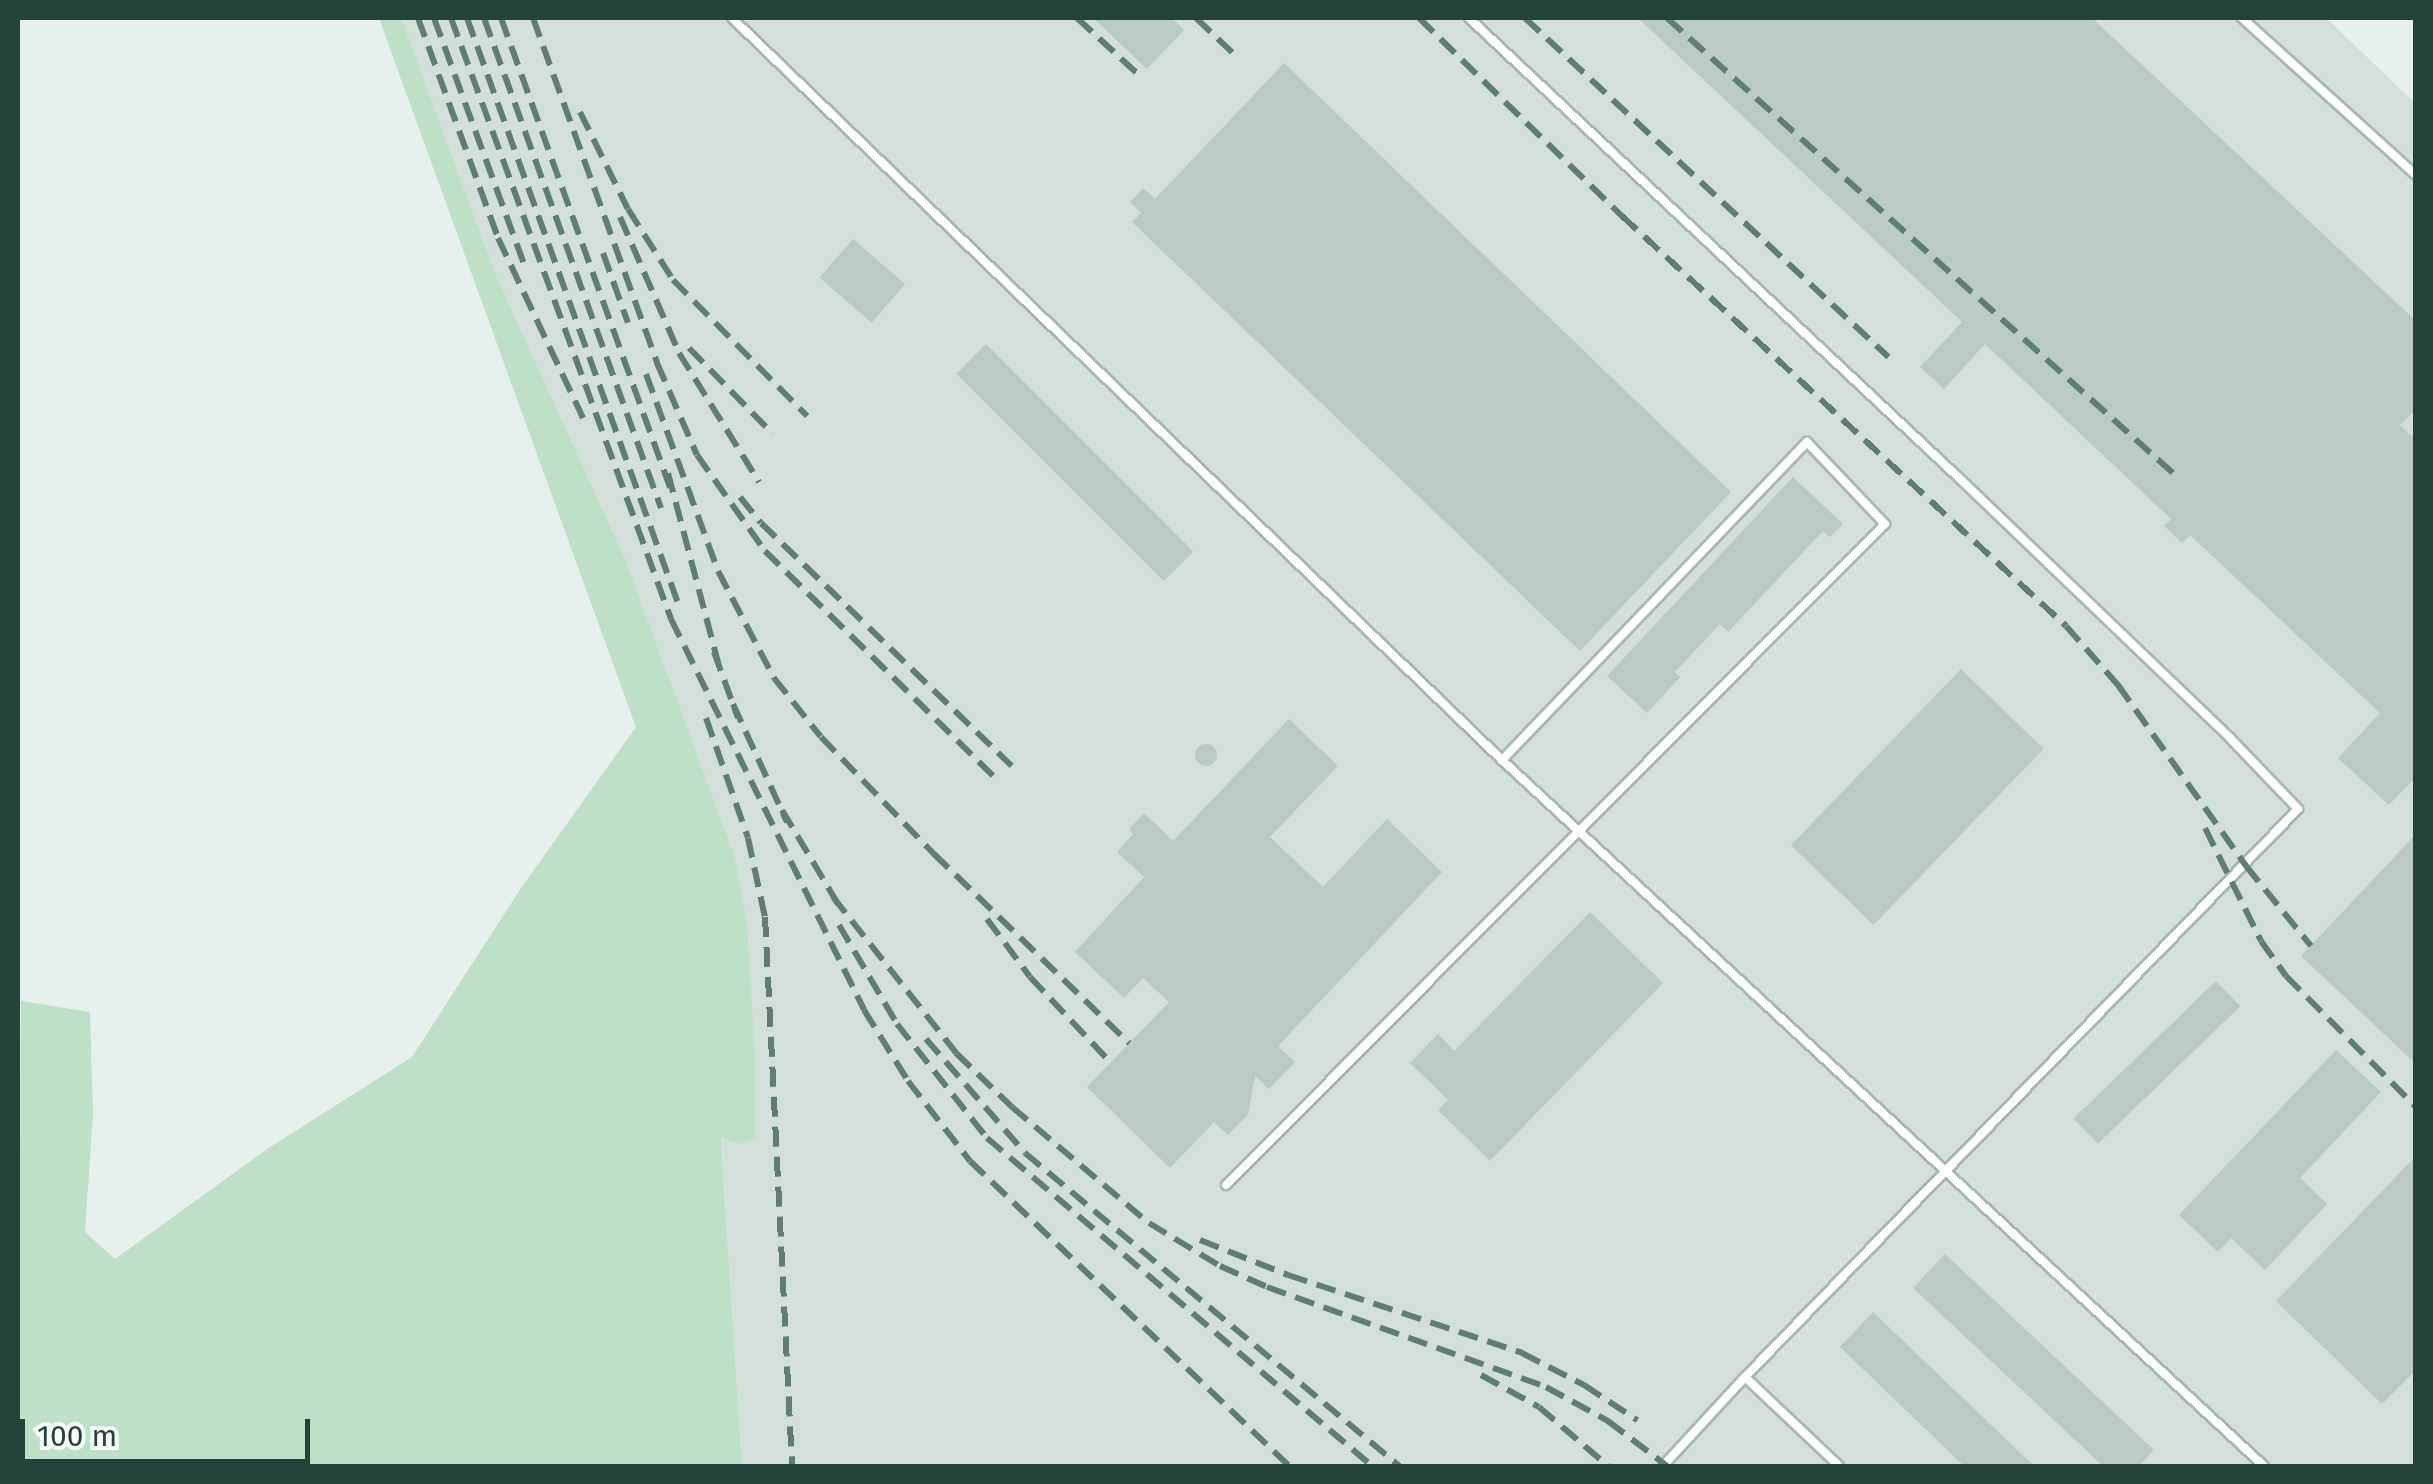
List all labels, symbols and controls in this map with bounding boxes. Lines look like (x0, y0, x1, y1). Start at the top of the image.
scale bar (25, 1399, 315, 1461)
text: 100 m (37, 1418, 117, 1454)

